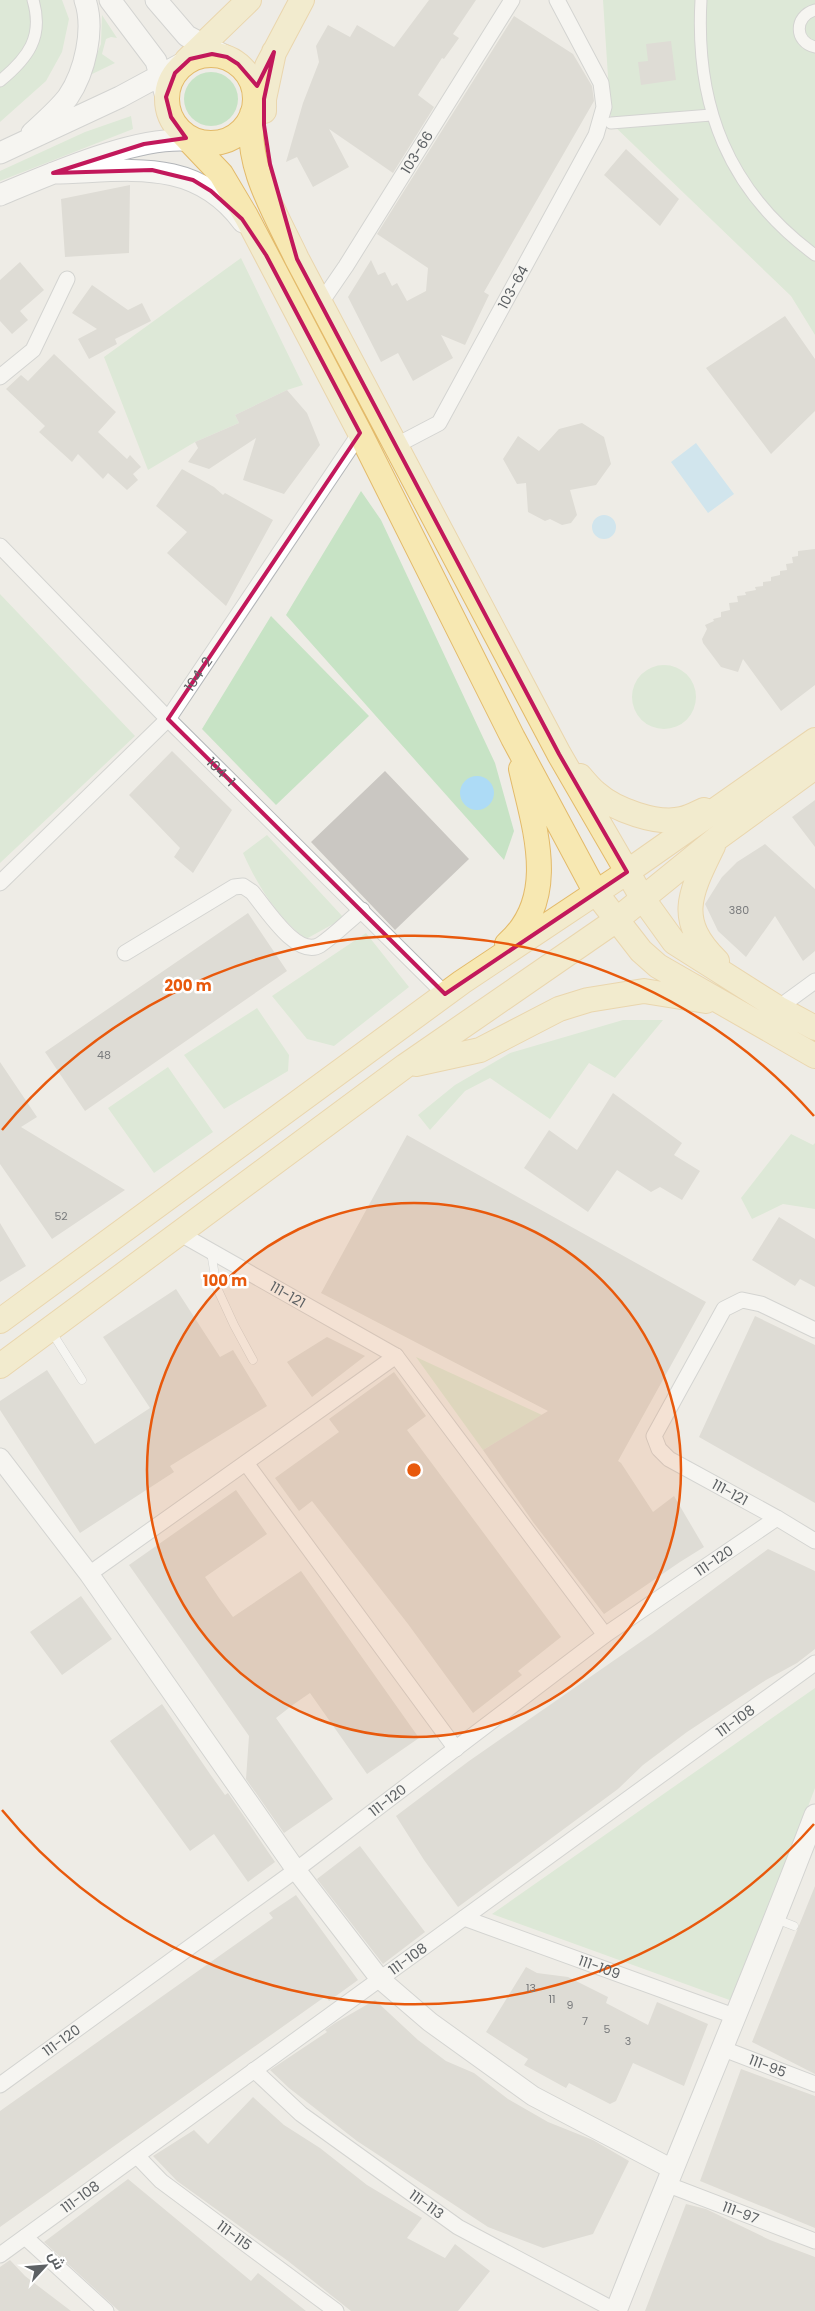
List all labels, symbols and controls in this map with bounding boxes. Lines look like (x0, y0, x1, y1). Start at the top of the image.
street label: 103-66 (396, 127, 438, 178)
street label: 103-64 (493, 262, 533, 313)
street label: 104-2 (179, 653, 217, 695)
street label: 104-1 (202, 753, 240, 791)
house number: 380 (729, 902, 749, 918)
text: 200 m (164, 975, 212, 996)
house number: 48 (97, 1047, 111, 1063)
house number: 52 (54, 1208, 68, 1224)
text: 100 m (203, 1270, 247, 1291)
street label: 111-121 (266, 1277, 309, 1313)
centre of rings (405, 1461, 423, 1479)
street label: 111-121 (708, 1474, 751, 1510)
street label: 111-120 (691, 1541, 737, 1581)
street label: 111-108 (712, 1700, 759, 1742)
street label: 111-120 (365, 1779, 411, 1821)
street label: 111-108 (384, 1938, 431, 1980)
street label: 111-109 (576, 1950, 623, 1984)
house number: 13 (526, 1980, 536, 1996)
house number: 11 (548, 1991, 556, 2007)
house number: 9 (567, 1997, 574, 2013)
house number: 7 (582, 2013, 588, 2029)
street label: 111-120 (38, 2020, 85, 2061)
house number: 5 (604, 2021, 611, 2037)
house number: 3 (625, 2033, 631, 2049)
street label: 111-95 (746, 2050, 789, 2082)
street label: 111-108 (57, 2176, 104, 2218)
street label: 111-113 (405, 2185, 448, 2224)
street label: 111-97 (720, 2197, 762, 2229)
street label: 111-115 (213, 2216, 256, 2255)
north arrow (20, 2241, 70, 2291)
text: ش (44, 2248, 70, 2273)

